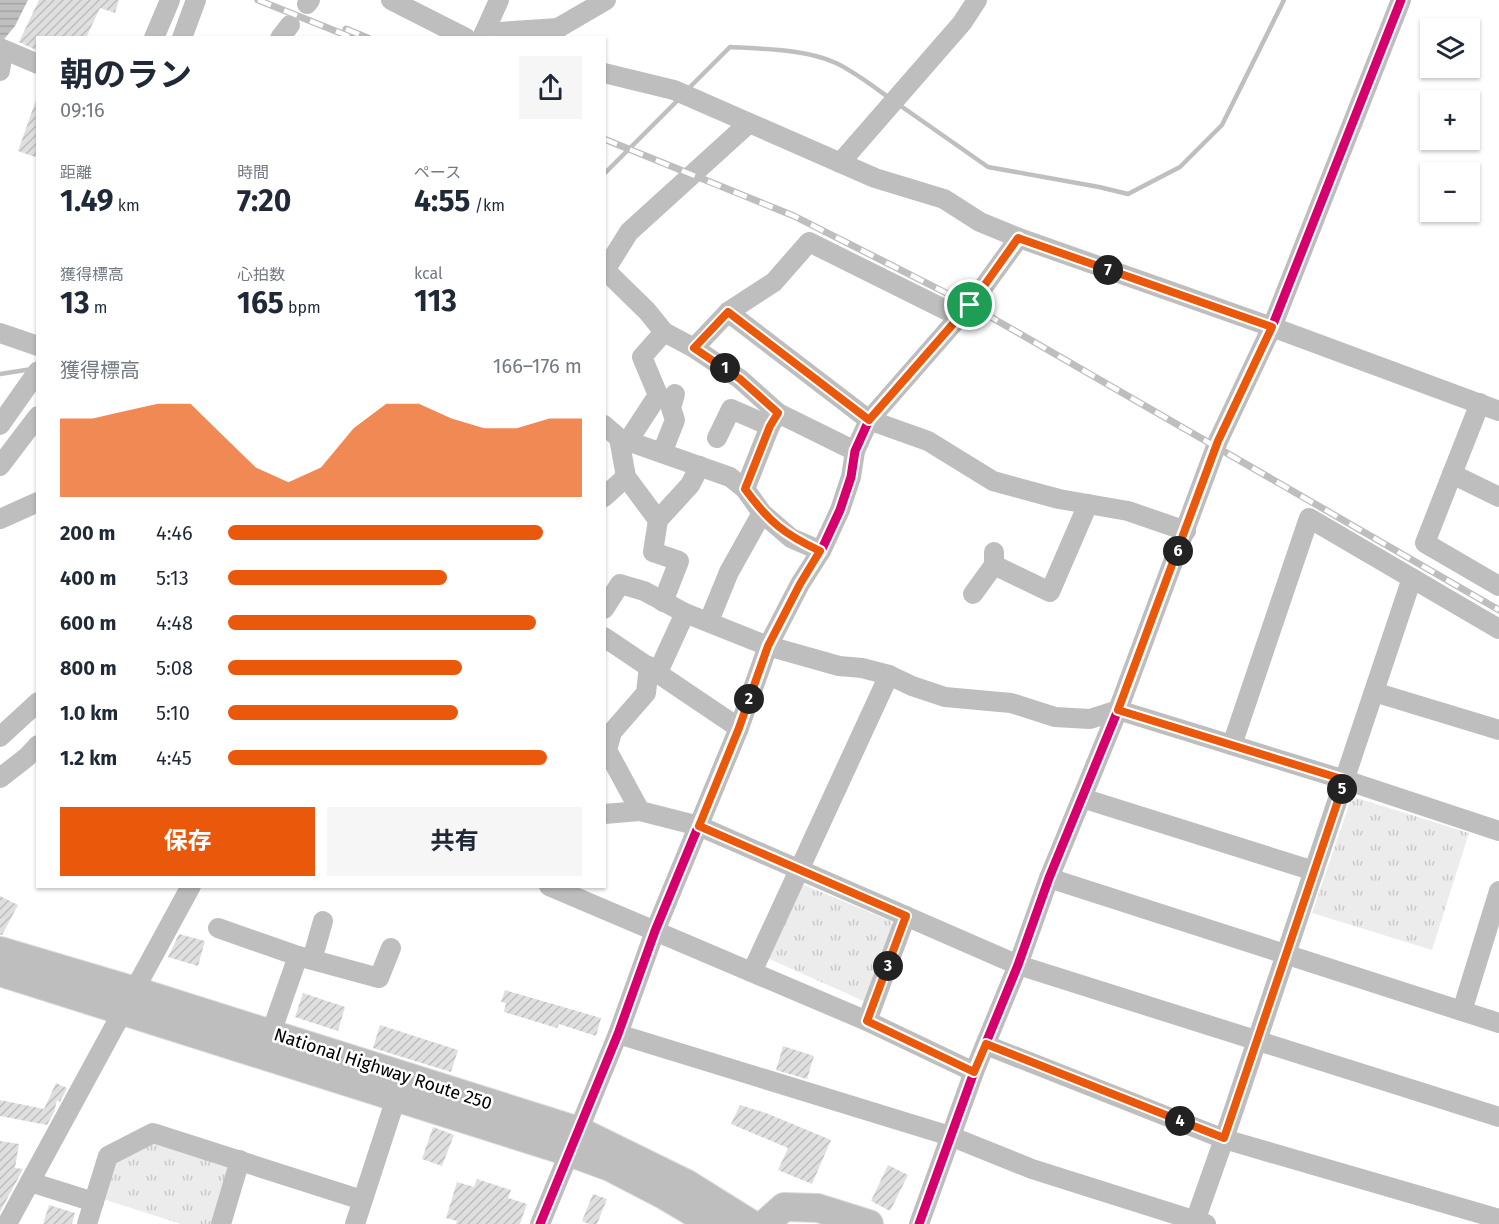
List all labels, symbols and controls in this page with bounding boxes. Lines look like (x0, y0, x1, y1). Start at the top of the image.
map controls (1420, 18, 1480, 222)
button: layers (1420, 18, 1480, 78)
text: 朝のラン (60, 55, 192, 95)
button: share (519, 56, 582, 119)
button: + (1420, 90, 1480, 150)
text: 09:16 (60, 98, 105, 122)
button: − (1420, 162, 1480, 222)
text: 距離 (60, 163, 92, 182)
text: 時間 (237, 163, 269, 182)
text: ペース (414, 163, 461, 182)
text: 1.49 (60, 183, 114, 219)
text: 7:20 (237, 183, 291, 219)
text: 4:55 (414, 183, 470, 219)
text: km (114, 196, 140, 215)
text: /km (470, 196, 505, 215)
pin: 7 (1093, 255, 1123, 285)
text: 7 (1104, 260, 1112, 279)
text: kcal (414, 264, 443, 283)
text: 獲得標高 (60, 265, 124, 284)
text: 心拍数 (237, 265, 285, 284)
pin (944, 279, 995, 330)
text: 113 (414, 283, 457, 319)
text: 13 (60, 285, 90, 321)
text: 165 (237, 285, 284, 321)
icon: arrive (953, 288, 986, 321)
text: m (90, 298, 107, 317)
text: bpm (284, 298, 321, 317)
pin: 1 (710, 353, 740, 383)
text: 166–176 m (493, 354, 582, 378)
text: 獲得標高 (60, 358, 140, 382)
text: 1 (721, 358, 729, 377)
text: 200 m (60, 521, 115, 545)
text: 4:46 (156, 521, 193, 545)
pin: 6 (1163, 536, 1193, 566)
text: 6 (1173, 541, 1183, 560)
text: 400 m (60, 566, 116, 590)
text: 5:13 (156, 566, 189, 590)
text: 600 m (60, 611, 116, 635)
text: 4:48 (156, 611, 193, 635)
text: 800 m (60, 656, 117, 680)
text: 5:08 (156, 656, 193, 680)
pin: 2 (734, 684, 764, 714)
text: 2 (745, 689, 753, 708)
text: 1.0 km (60, 701, 118, 725)
text: 5:10 (156, 701, 190, 725)
text: 1.2 km (60, 746, 117, 770)
text: 4:45 (156, 746, 192, 770)
pin: 5 (1327, 774, 1357, 804)
text: 5 (1338, 779, 1346, 798)
button: 保存 (60, 807, 315, 876)
button: 共有 (327, 807, 582, 876)
pin: 3 (873, 951, 903, 981)
text: 3 (884, 956, 892, 975)
street label: National Highway Route 250 (271, 1023, 495, 1115)
pin: 4 (1165, 1106, 1195, 1136)
text: 4 (1175, 1111, 1185, 1130)

